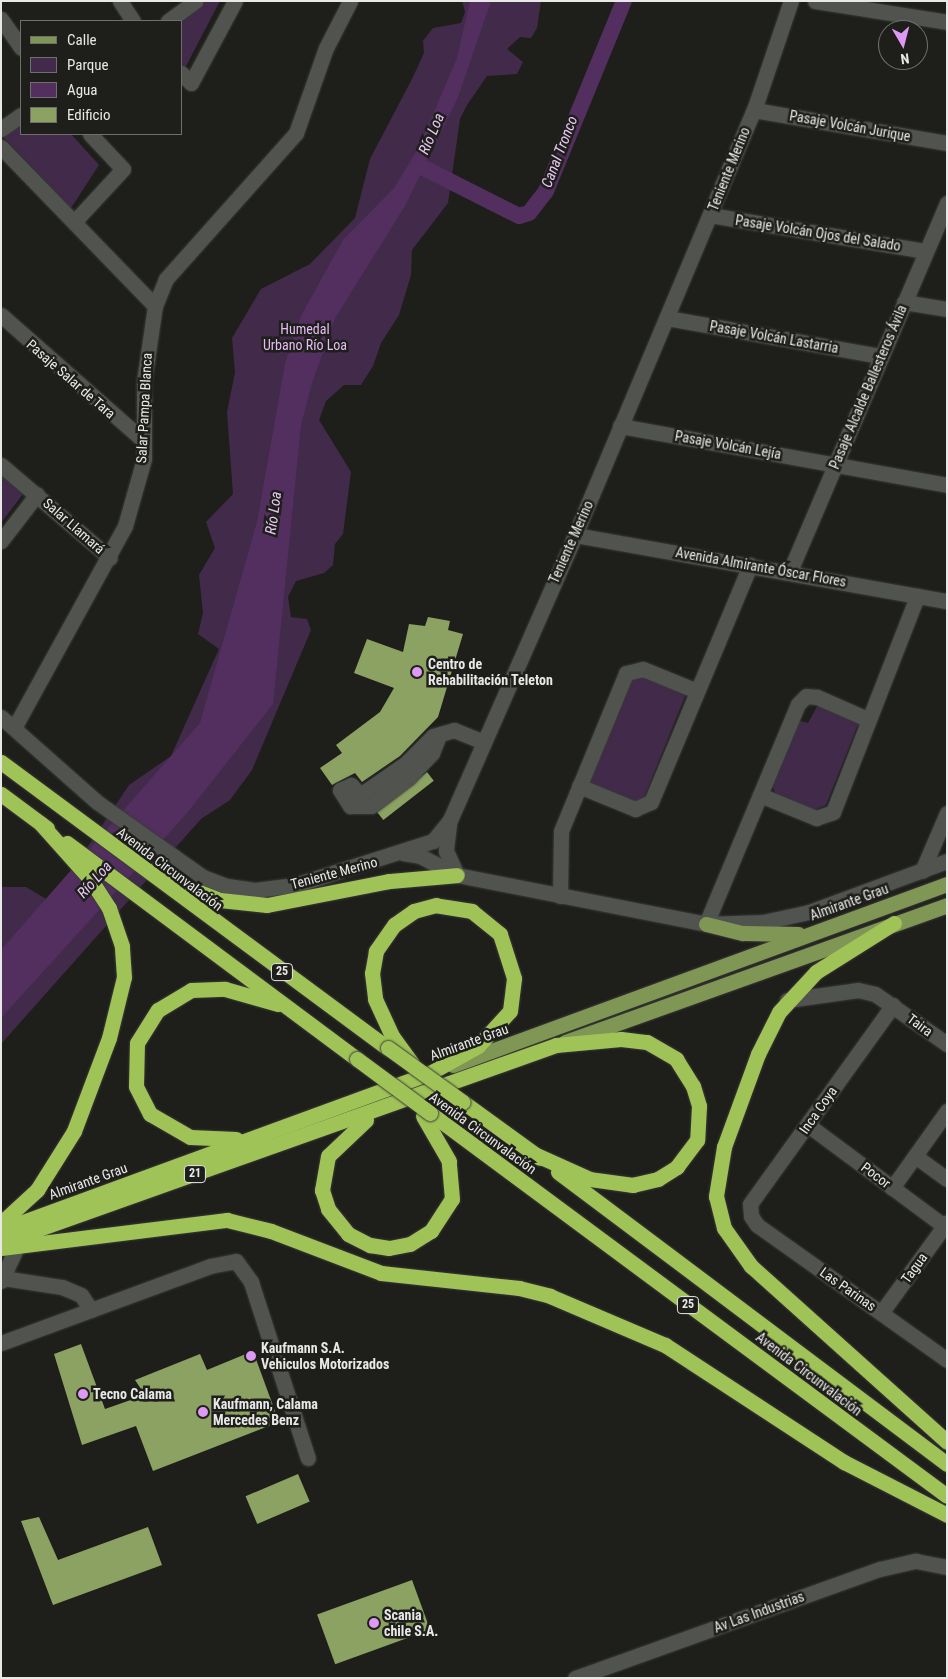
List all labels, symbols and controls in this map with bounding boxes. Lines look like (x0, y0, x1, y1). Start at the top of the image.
legend (20, 20, 182, 135)
north arrow (878, 20, 928, 70)
text: Calle (67, 31, 97, 49)
text: N (900, 50, 910, 67)
text: Parque (67, 56, 109, 74)
text: Agua (67, 81, 97, 99)
text: Edificio (67, 106, 110, 124)
street label: Pasaje Volcán Jurique (788, 107, 912, 145)
water label: Río Loa (415, 111, 449, 157)
water label: Canal Tronco (538, 113, 582, 191)
street label: Teniente Merino (705, 125, 753, 213)
street label: Pasaje Volcán Ojos del Salado (734, 212, 902, 254)
street label: Pasaje Alcalde Ballesteros Ávila (826, 302, 910, 472)
street label: Pasaje Volcán Lastarria (708, 317, 840, 357)
park label: Humedal Urbano Río Loa (263, 321, 347, 354)
street label: Pasaje Salar de Tara (23, 336, 119, 422)
street label: Salar Pampa Blanca (133, 352, 155, 464)
street label: Pasaje Volcán Lejía (674, 427, 782, 463)
water label: Río Loa (262, 490, 286, 536)
street label: Salar Llamará (40, 495, 108, 557)
street label: Teniente Merino (545, 498, 597, 586)
street label: Avenida Almirante Óscar Flores (674, 544, 848, 590)
place label: Centro de Rehabilitación Teleton (428, 656, 553, 689)
marker: Centro de Rehabilitación Teleton (410, 665, 424, 679)
street label: Avenida Circunvalación (114, 824, 226, 914)
street label: Teniente Merino (289, 853, 379, 893)
water label: Río Loa (74, 858, 116, 902)
street label: Almirante Grau (808, 880, 890, 924)
road number: 25 (271, 962, 293, 982)
street label: Taira (904, 1010, 936, 1040)
street label: Almirante Grau (428, 1020, 510, 1064)
street label: Inca Coya (796, 1083, 840, 1137)
street label: Avenida Circunvalación (426, 1088, 540, 1178)
street label: Almirante Grau (47, 1159, 129, 1203)
street label: Pocor (858, 1159, 894, 1191)
road number: 21 (184, 1164, 206, 1184)
street label: Tagua (897, 1249, 931, 1287)
street label: Las Parinas (817, 1264, 879, 1314)
road number: 25 (677, 1296, 699, 1314)
street label: Avenida Circunvalación (753, 1329, 865, 1419)
place label: Kaufmann S.A. Vehiculos Motorizados (261, 1340, 389, 1372)
marker: Kaufmann S.A. Vehiculos Motorizados (245, 1350, 257, 1362)
place label: Tecno Calama (93, 1386, 172, 1402)
marker: Tecno Calama (77, 1388, 89, 1400)
place label: Kaufmann, Calama Mercedes Benz (213, 1396, 318, 1428)
marker: Kaufmann, Calama Mercedes Benz (197, 1406, 209, 1418)
street label: Av Las Industrias (711, 1588, 807, 1636)
place label: Scania chile S.A. (384, 1607, 438, 1640)
marker: Scania chile S.A. (368, 1617, 380, 1629)

